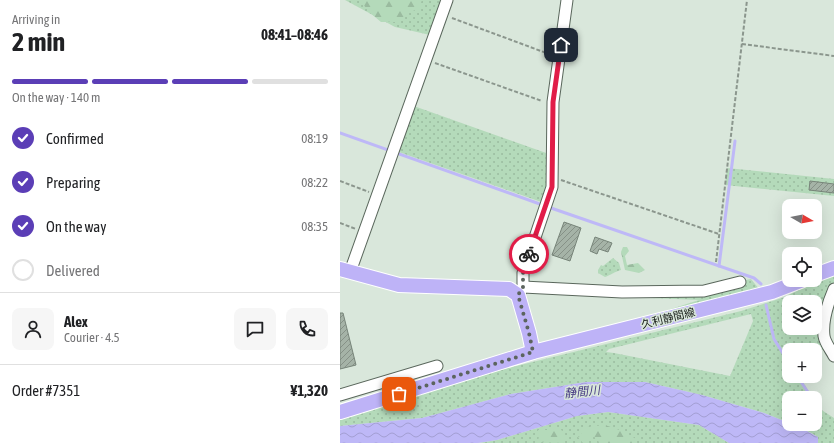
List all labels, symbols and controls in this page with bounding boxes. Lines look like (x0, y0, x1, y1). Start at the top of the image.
text: Arriving in (12, 12, 60, 27)
text: 08:41–08:46 (261, 26, 328, 43)
text: 2 min (12, 27, 65, 57)
pin (544, 28, 578, 62)
icon: home (550, 34, 572, 56)
text: On the way · 140 m (12, 90, 100, 105)
icon: check (12, 127, 34, 149)
text: Confirmed (46, 130, 104, 147)
text: 08:19 (301, 131, 328, 146)
icon: check (12, 171, 34, 193)
text: Preparing (46, 174, 100, 191)
text: 08:22 (301, 175, 328, 190)
north arrow (782, 199, 822, 239)
map controls (782, 199, 822, 431)
icon: check (12, 215, 34, 237)
text: On the way (46, 218, 107, 235)
text: 08:35 (301, 219, 328, 234)
courier (509, 234, 549, 274)
icon: bike (518, 243, 540, 265)
button: locate (782, 247, 822, 287)
text: Delivered (46, 262, 100, 279)
button: layers (782, 295, 822, 335)
street label: 久利静間線 (640, 306, 696, 330)
button: person (12, 308, 54, 350)
button: chat (234, 308, 276, 350)
button: phone (286, 308, 328, 350)
text: Alex (64, 313, 88, 330)
text: Courier · 4.5 (64, 330, 120, 345)
button: + (782, 343, 822, 383)
pin (382, 377, 416, 411)
text: Order #7351 (12, 382, 80, 399)
text: ¥1,320 (290, 382, 328, 399)
icon: bag (388, 383, 410, 405)
water label: 静間川 (563, 383, 603, 401)
button: − (782, 391, 822, 431)

